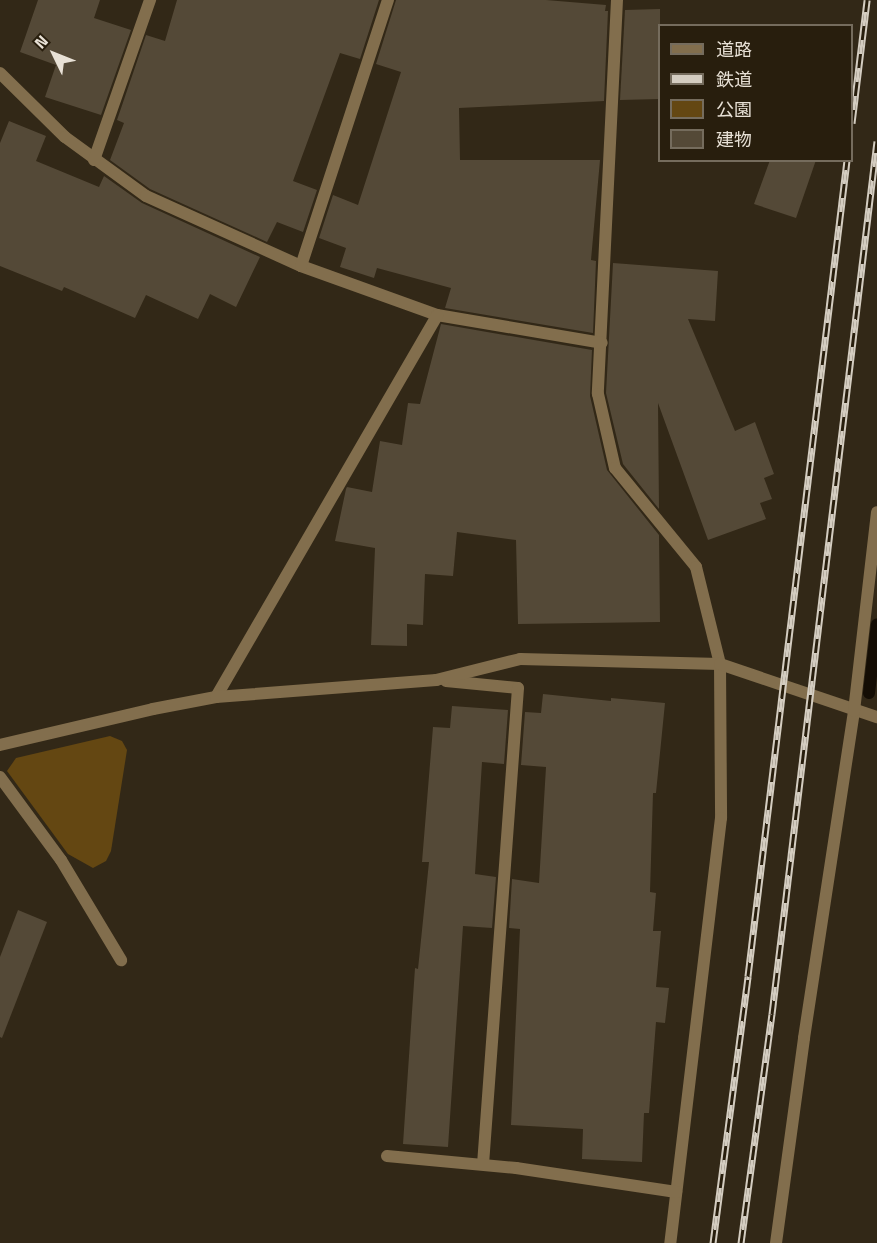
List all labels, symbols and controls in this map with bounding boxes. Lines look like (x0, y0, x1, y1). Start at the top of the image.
north arrow (24, 24, 84, 84)
legend (658, 24, 853, 162)
text: N (28, 29, 53, 54)
text: 道路 (716, 36, 752, 63)
text: 鉄道 (716, 66, 752, 93)
text: 公園 (716, 96, 752, 123)
text: 建物 (716, 126, 752, 153)

